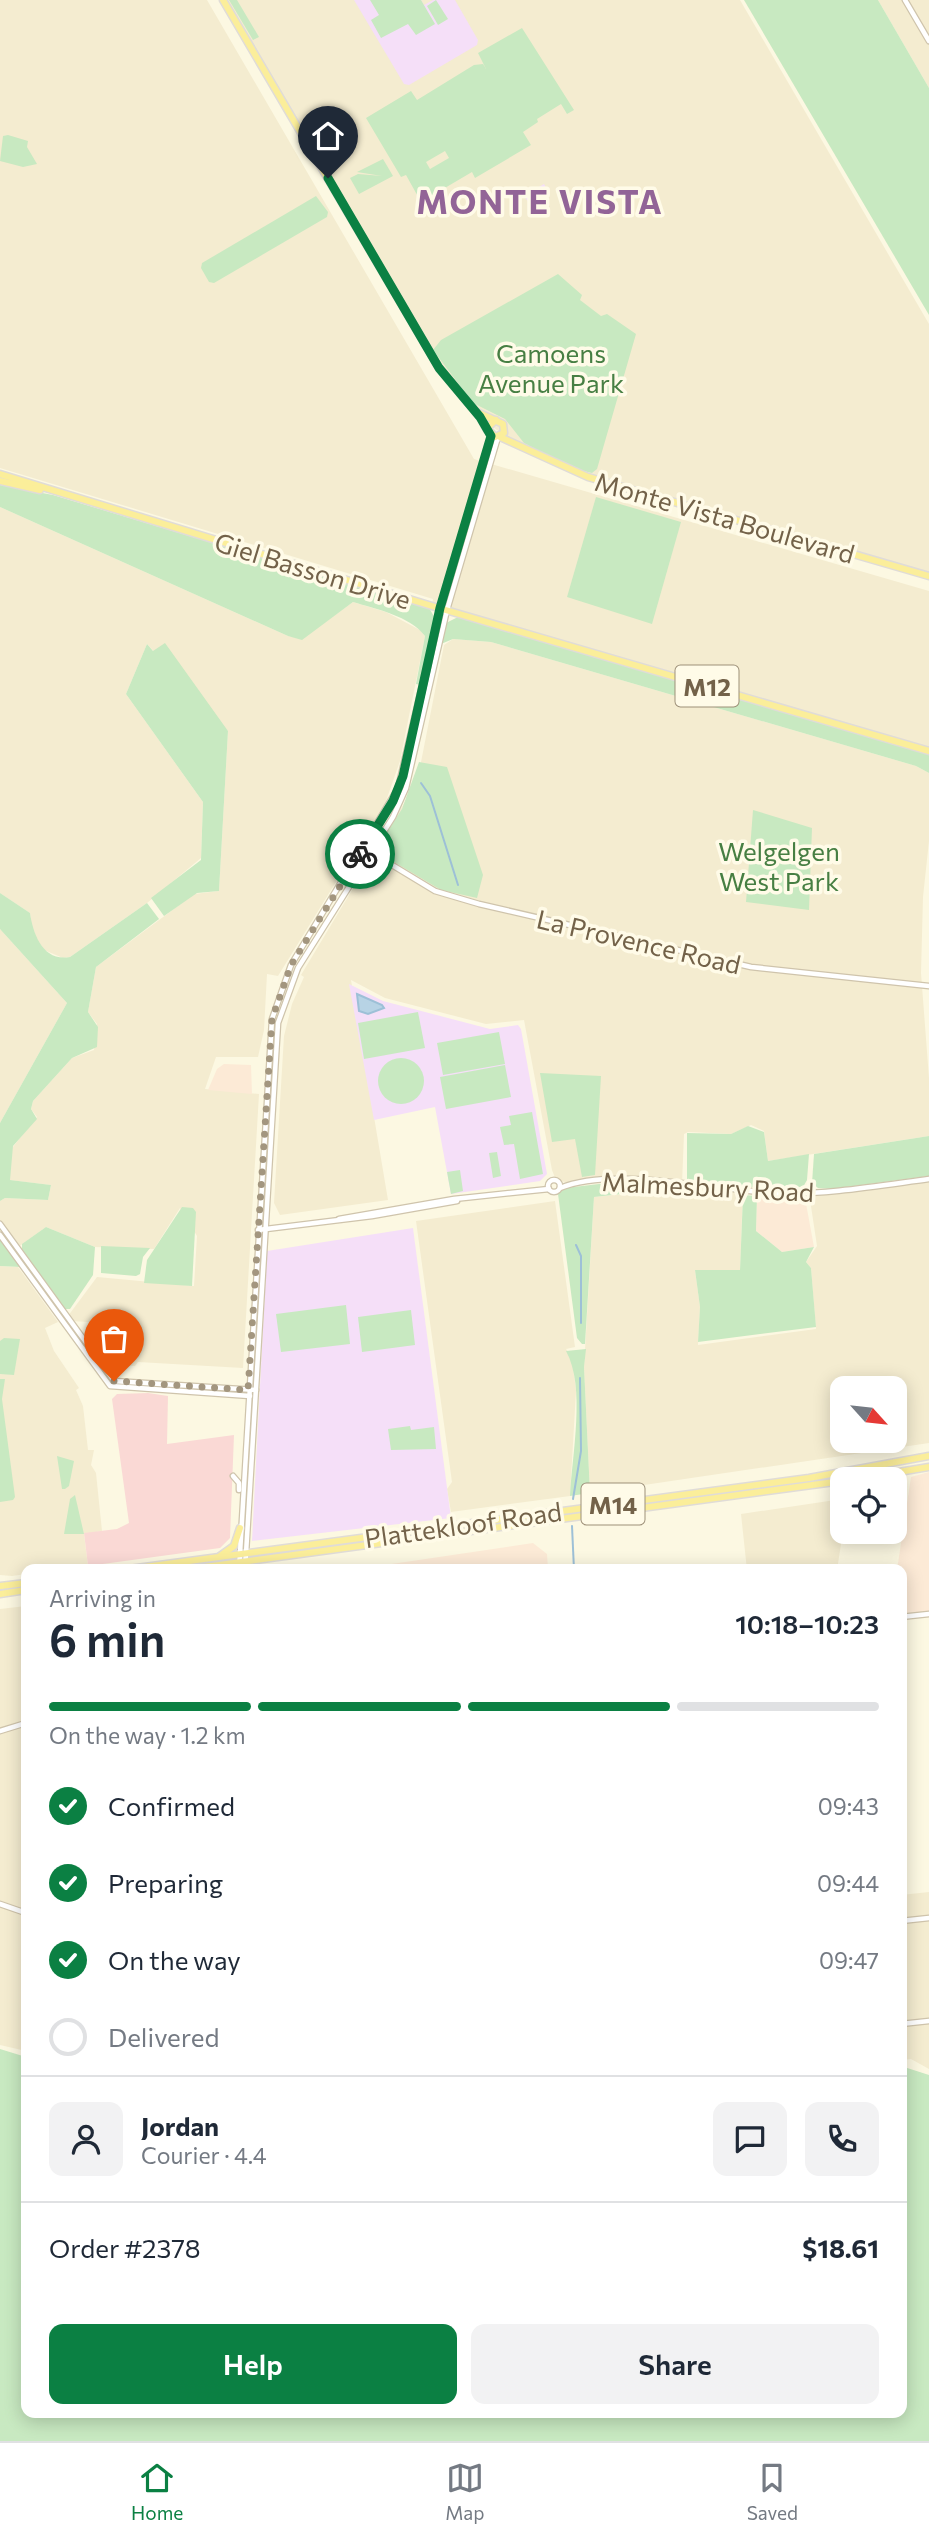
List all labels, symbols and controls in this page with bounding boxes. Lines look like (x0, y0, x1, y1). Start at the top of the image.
pin (298, 106, 358, 178)
icon: home (309, 117, 347, 155)
district label: MONTE VISTA (416, 180, 664, 221)
park label: Camoens Avenue Park (478, 337, 624, 398)
street label: Monte Vista Boulevard (592, 465, 858, 569)
street label: Giel Basson Drive (211, 525, 415, 615)
road number: M12 (676, 666, 738, 706)
courier (325, 819, 395, 889)
icon: bike (341, 835, 379, 873)
park label: Welgelgen West Park (718, 835, 840, 896)
street label: La Provence Road (534, 902, 744, 980)
street label: Malmesbury Road (601, 1165, 815, 1207)
pin (84, 1309, 144, 1381)
icon: bag (95, 1320, 133, 1358)
north arrow (830, 1376, 906, 1452)
map controls (830, 1376, 907, 1544)
button: locate (830, 1467, 907, 1544)
road number: M14 (582, 1484, 644, 1524)
street label: Plattekloof Road (362, 1495, 564, 1553)
text: Arriving in (49, 1584, 156, 1612)
text: 10:18–10:23 (735, 1608, 879, 1639)
text: 6 min (49, 1610, 165, 1666)
text: On the way · 1.2 km (49, 1721, 246, 1749)
icon: check (49, 1787, 87, 1825)
text: Confirmed (108, 1790, 235, 1821)
text: 09:43 (818, 1792, 879, 1820)
icon: check (49, 1864, 87, 1902)
text: Preparing (108, 1867, 223, 1898)
text: 09:44 (817, 1869, 879, 1897)
icon: check (49, 1941, 87, 1979)
text: On the way (108, 1944, 241, 1975)
text: 09:47 (819, 1946, 879, 1974)
text: Delivered (108, 2021, 219, 2052)
button: person (49, 2102, 123, 2176)
button: chat (713, 2102, 787, 2176)
button: phone (805, 2102, 879, 2176)
text: Jordan (141, 2110, 219, 2141)
text: Courier · 4.4 (141, 2141, 267, 2169)
text: Order #2378 (49, 2232, 201, 2263)
text: $18.61 (802, 2232, 879, 2263)
button: Help (49, 2324, 457, 2404)
button: Share (471, 2324, 879, 2404)
tab: Home (131, 2459, 183, 2524)
tab: Map (445, 2459, 485, 2524)
tab: Saved (747, 2459, 798, 2524)

